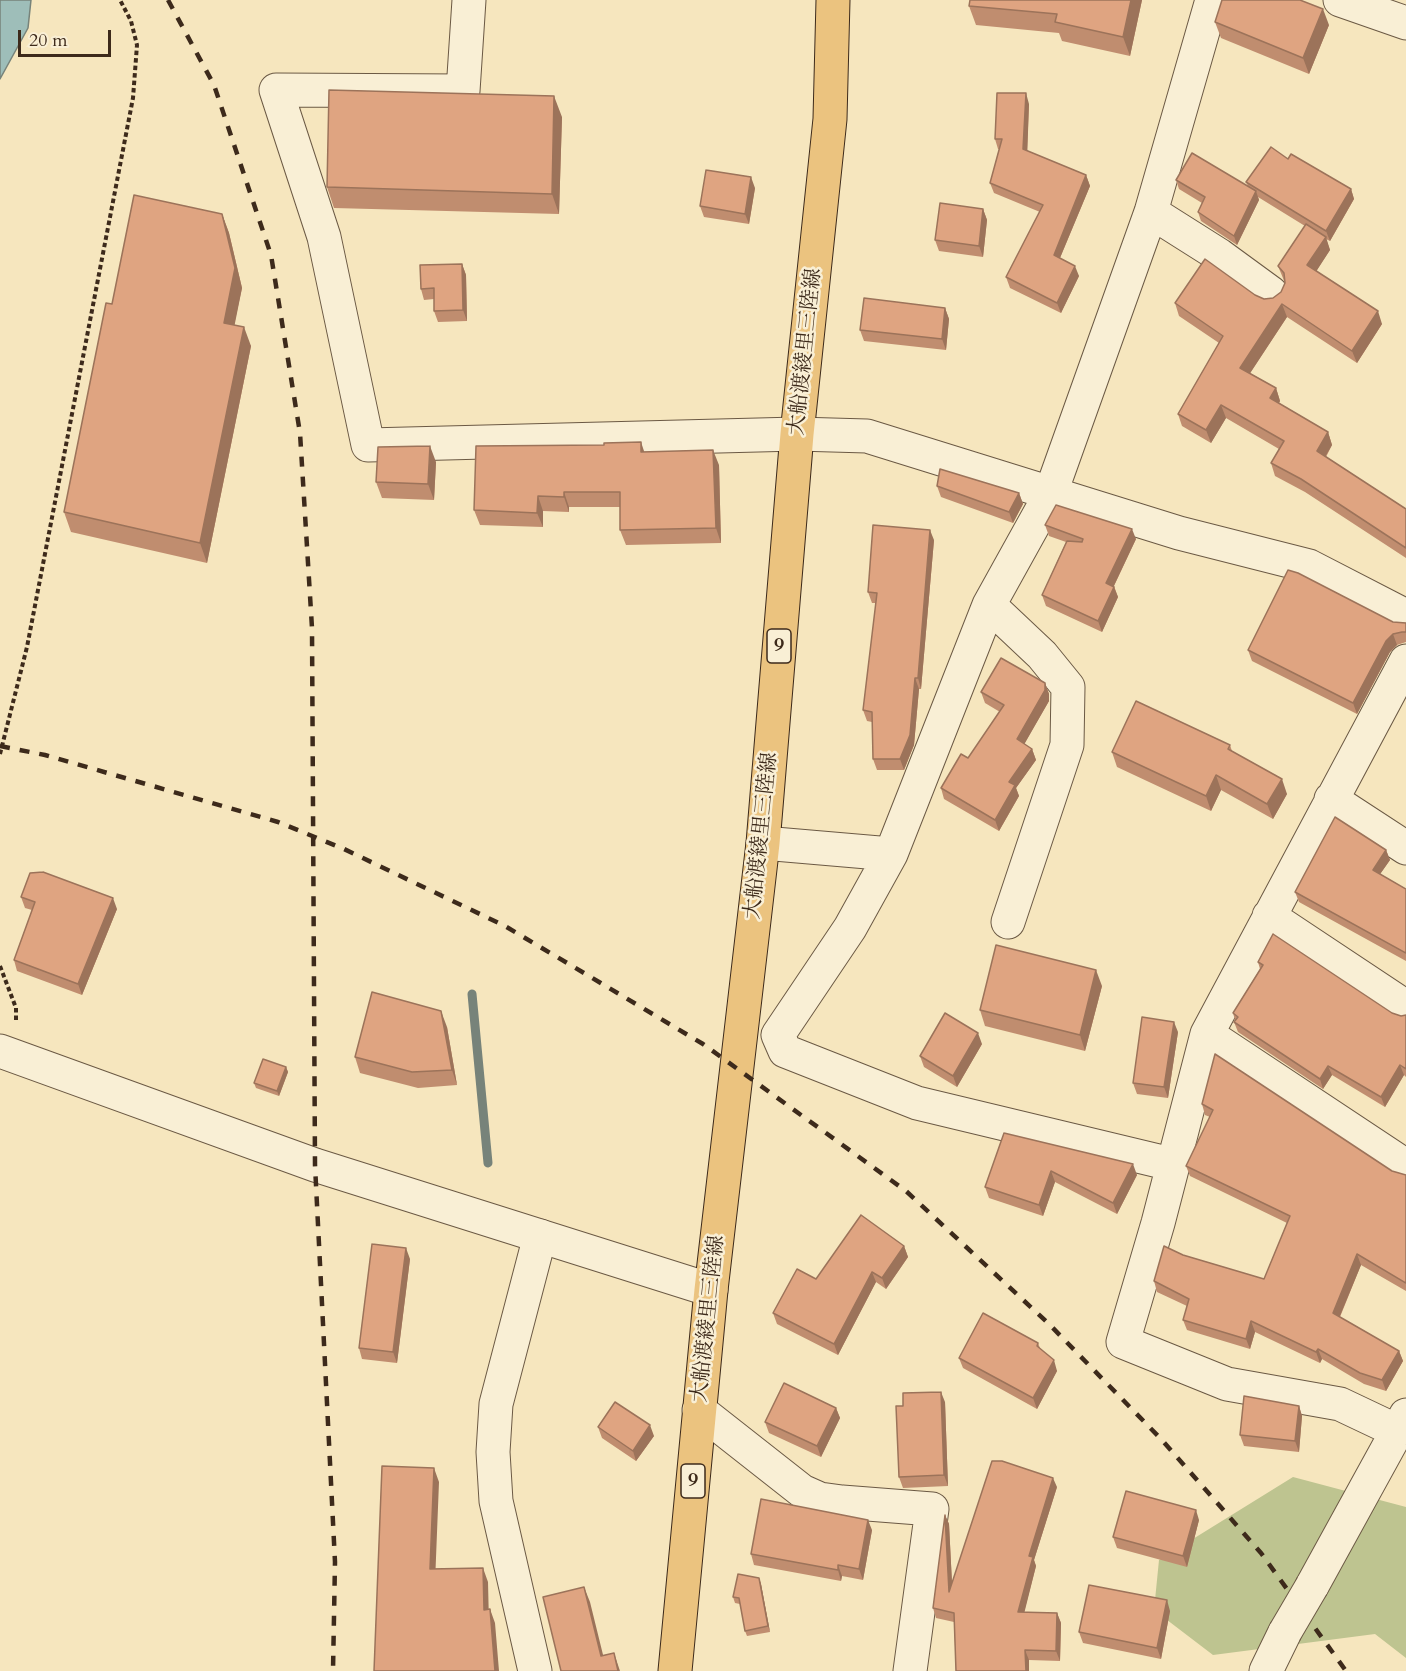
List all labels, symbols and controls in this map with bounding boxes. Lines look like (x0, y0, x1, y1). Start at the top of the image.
scale bar (21, 18, 114, 56)
text: 20 m (29, 28, 68, 53)
street label: 大船渡綾里三陸線 (785, 267, 827, 437)
road number: 9 (767, 629, 791, 663)
street label: 大船渡綾里三陸線 (741, 751, 783, 921)
street label: 大船渡綾里三陸線 (688, 1234, 730, 1404)
road number: 9 (681, 1464, 705, 1498)

